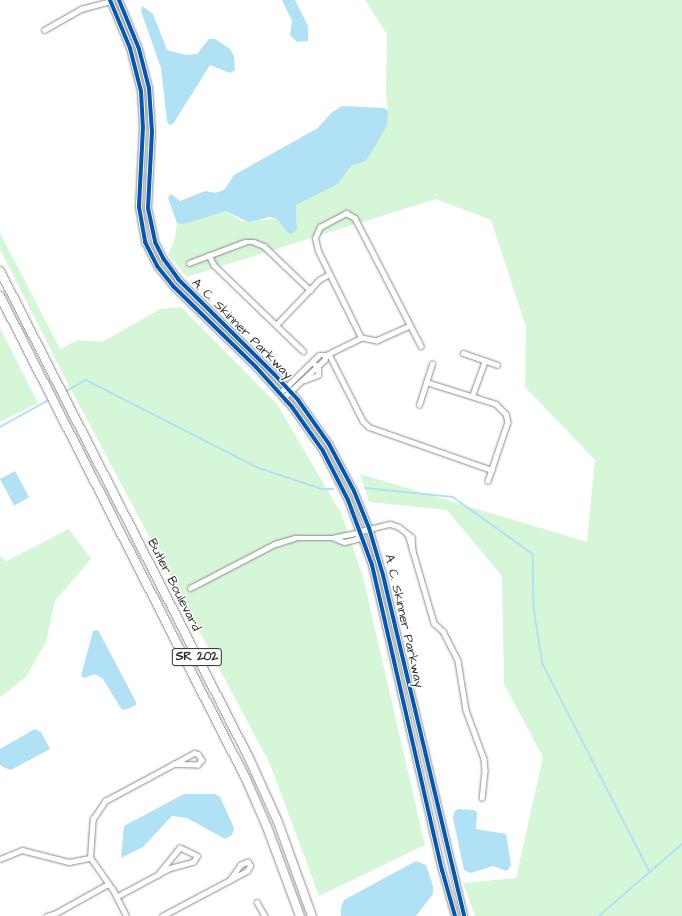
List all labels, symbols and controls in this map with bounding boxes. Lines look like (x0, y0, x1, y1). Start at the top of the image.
street label: A. C. Skinner Parkway (188, 275, 296, 383)
street label: Butler Boulevard (144, 536, 204, 634)
street label: A. C. Skinner Parkway (381, 553, 427, 689)
road number: SR 202 (171, 647, 223, 667)

